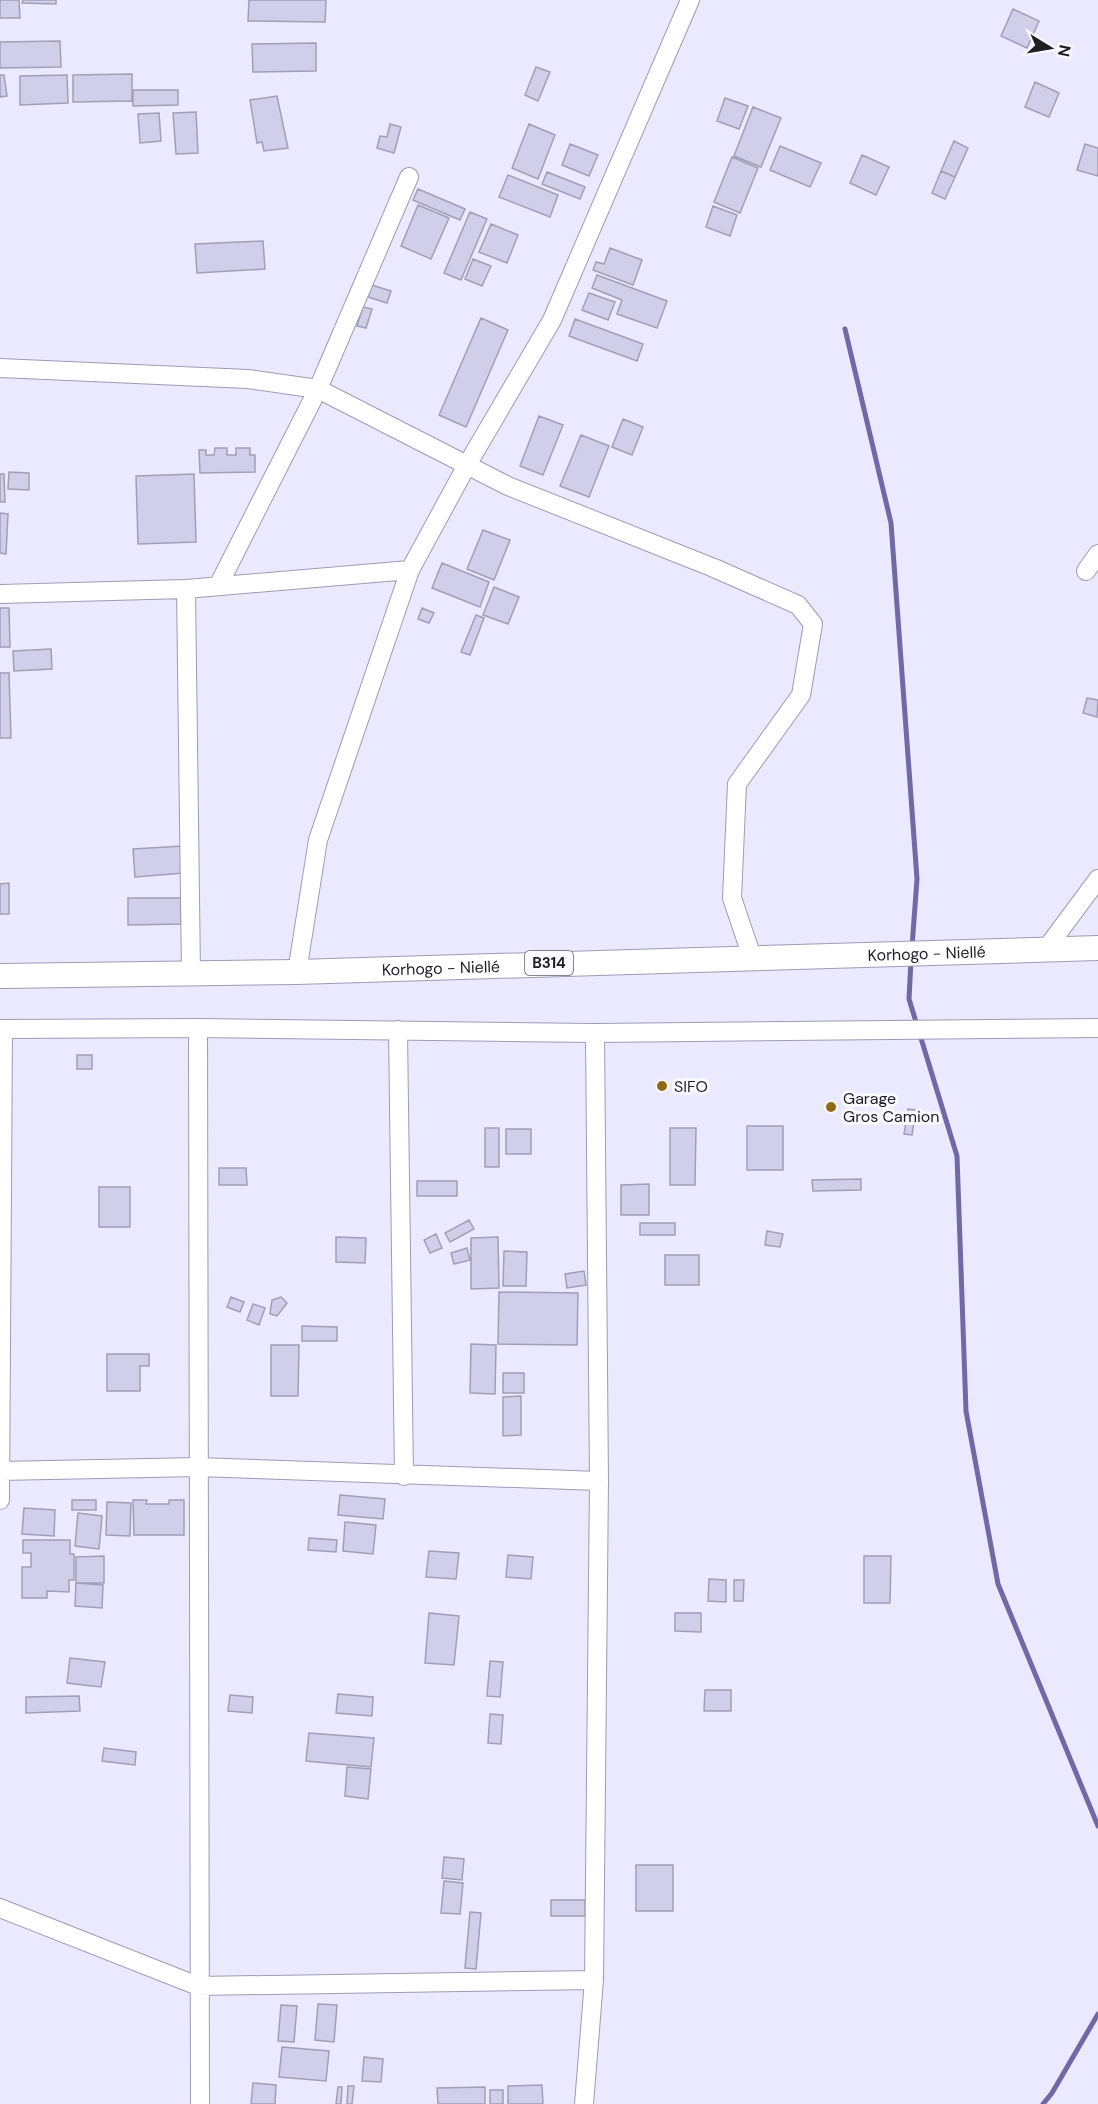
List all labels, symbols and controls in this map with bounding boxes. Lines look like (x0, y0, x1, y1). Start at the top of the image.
north arrow (1020, 18, 1080, 78)
text: N (1053, 43, 1076, 58)
street label: Korhogo - Niellé (867, 941, 986, 965)
road number: B314 (525, 951, 573, 975)
street label: Korhogo - Niellé (382, 955, 500, 980)
place label: SIFO (674, 1076, 708, 1097)
marker: SIFO (655, 1079, 669, 1093)
place label: Garage Gros Camion (843, 1088, 939, 1127)
marker: Garage Gros Camion (824, 1100, 838, 1114)

